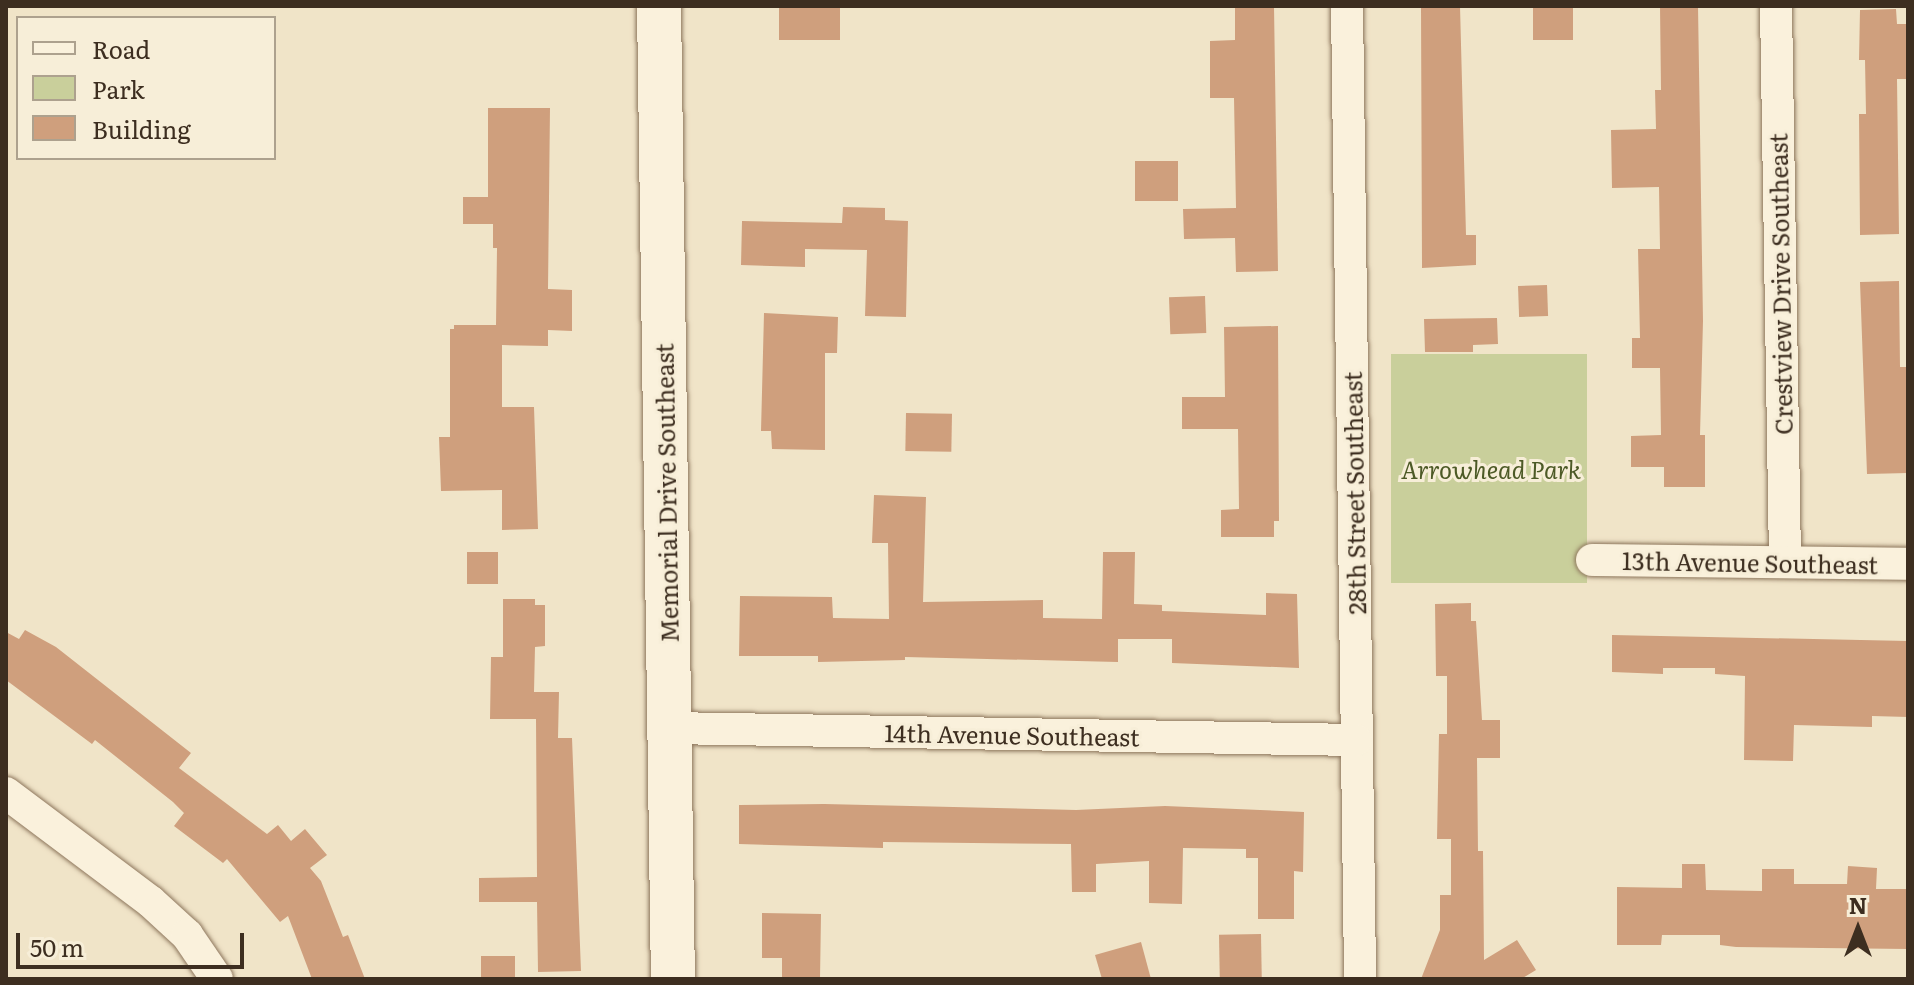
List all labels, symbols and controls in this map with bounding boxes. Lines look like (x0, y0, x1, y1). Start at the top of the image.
legend (16, 16, 276, 160)
text: Road (92, 31, 150, 66)
text: Park (92, 71, 145, 106)
text: Building (92, 111, 191, 146)
street label: Crestview Drive Southeast (1763, 133, 1797, 435)
street label: Memorial Drive Southeast (649, 343, 683, 643)
street label: 28th Street Southeast (1337, 371, 1371, 615)
park label: Arrowhead Park (1401, 455, 1581, 483)
street label: 13th Avenue Southeast (1622, 545, 1878, 579)
street label: 14th Avenue Southeast (884, 717, 1140, 751)
text: N (1849, 888, 1867, 921)
north arrow (1818, 889, 1898, 969)
scale bar (20, 917, 248, 967)
text: 50 m (30, 929, 84, 964)

